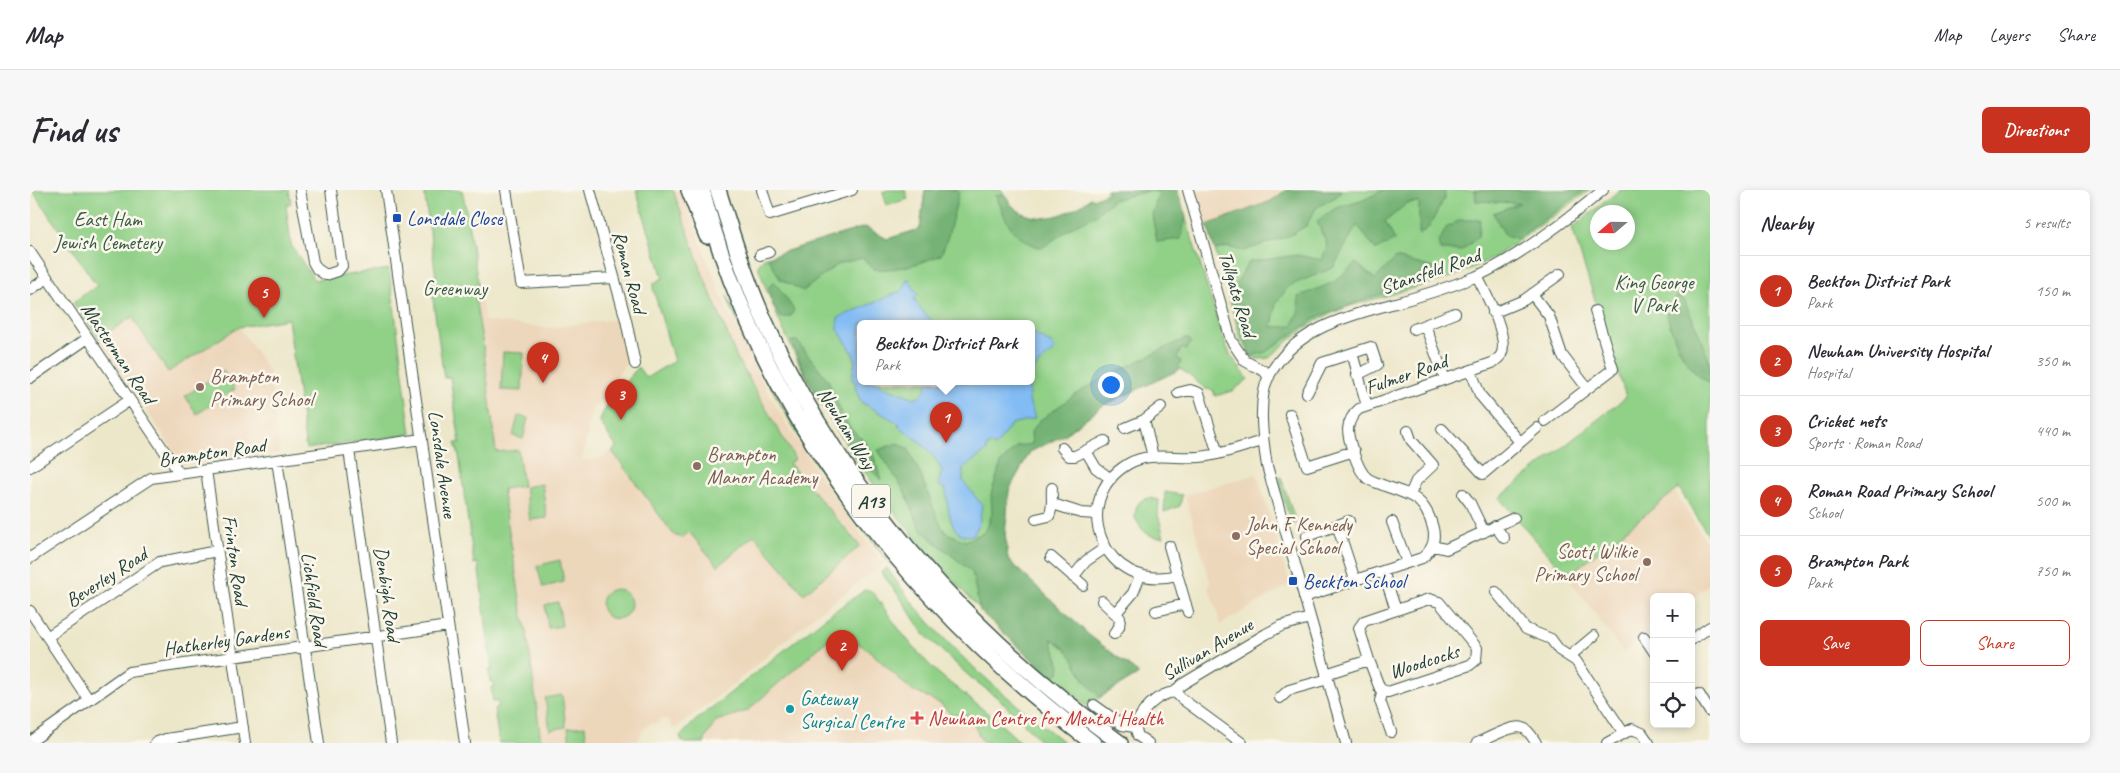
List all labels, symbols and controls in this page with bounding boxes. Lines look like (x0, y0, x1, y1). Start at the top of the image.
text: Map (25, 20, 62, 50)
text: Map (1934, 24, 1962, 46)
text: Layers (1990, 24, 2029, 46)
text: Share (2057, 24, 2095, 46)
button: Directions (1982, 107, 2090, 153)
text: Find us (30, 108, 117, 153)
north arrow (1590, 205, 1635, 250)
place label: Lonsdale Close (407, 206, 504, 231)
park label: East Ham Jewish Cemetery (53, 207, 164, 255)
text: Nearby (1760, 210, 1813, 236)
marker: Lonsdale Close (391, 212, 403, 224)
text: 5 results (2023, 213, 2070, 233)
street label: Roman Road (607, 228, 653, 319)
street label: Stansfeld Road (1377, 242, 1486, 300)
street label: Tollgate Road (1213, 249, 1263, 343)
text: Beckton District Park (1807, 269, 1950, 293)
park label: King George V Park (1614, 270, 1695, 318)
park label: Greenway (423, 276, 489, 301)
pin: 5 (248, 277, 280, 318)
text: 1 (1772, 281, 1780, 301)
text: 150 m (2036, 281, 2070, 301)
text: Park (1807, 293, 1832, 313)
street label: Masterman Road (76, 298, 163, 411)
popup (857, 320, 1035, 385)
text: Beckton District Park (875, 331, 1017, 355)
text: Newham University Hospital (1807, 339, 1989, 363)
pin: 4 (527, 342, 559, 383)
street label: Fulmer Road (1362, 348, 1453, 400)
text: 2 (1772, 351, 1780, 371)
text: 350 m (2036, 351, 2070, 371)
text: Park (875, 355, 900, 375)
text: Hospital (1807, 363, 1851, 383)
place label: Brampton Primary School (210, 364, 316, 412)
your location (1098, 372, 1124, 398)
pin: 3 (605, 379, 637, 420)
marker: Brampton Primary School (194, 381, 206, 393)
street label: Newham Way (812, 383, 883, 476)
pin: 1 (930, 402, 962, 443)
street label: Lonsdale Avenue (423, 409, 463, 521)
text: Cricket nets (1807, 409, 1886, 433)
text: 3 (1772, 421, 1780, 441)
text: 440 m (2036, 421, 2070, 441)
street label: Brampton Road (157, 432, 270, 472)
text: Sports · Roman Road (1807, 433, 1921, 453)
place label: Brampton Manor Academy (707, 442, 820, 490)
marker: Brampton Manor Academy (691, 460, 703, 472)
text: Roman Road Primary School (1807, 479, 1992, 503)
road number: A13 (852, 484, 890, 518)
text: 4 (1772, 491, 1780, 511)
text: 500 m (2036, 491, 2070, 511)
text: School (1807, 503, 1841, 523)
place label: John F Kennedy Special School (1245, 512, 1354, 560)
street label: Frinton Road (217, 513, 255, 610)
marker: John F Kennedy Special School (1230, 530, 1242, 542)
place label: Scott Wilkie Primary School (1534, 539, 1641, 587)
street label: Beverley Road (61, 540, 154, 613)
street label: Denbigh Road (369, 545, 407, 646)
text: Brampton Park (1807, 549, 1908, 573)
street label: Lichfield Road (296, 550, 334, 651)
marker: Scott Wilkie Primary School (1641, 556, 1653, 568)
text: 5 (1773, 561, 1779, 581)
text: 750 m (2036, 561, 2070, 581)
place label: Beckton School (1303, 569, 1409, 594)
text: Park (1807, 573, 1832, 593)
marker: Beckton School (1287, 575, 1299, 587)
map controls (1650, 593, 1695, 728)
button: + (1650, 593, 1695, 638)
street label: Sullivan Avenue (1157, 612, 1259, 686)
street label: Hatherley Gardens (162, 619, 293, 662)
button: Save (1760, 620, 1910, 666)
button: Share (1920, 620, 2070, 666)
pin: 2 (826, 630, 858, 671)
street label: Woodcocks (1386, 638, 1464, 684)
button: − (1650, 638, 1695, 683)
button: locate (1650, 683, 1695, 728)
place label: Gateway Surgical Centre (800, 686, 905, 734)
marker: Gateway Surgical Centre (784, 703, 796, 715)
place label: Newham Centre for Mental Health (928, 706, 1165, 731)
marker: Newham Centre for Mental Health (910, 711, 924, 725)

